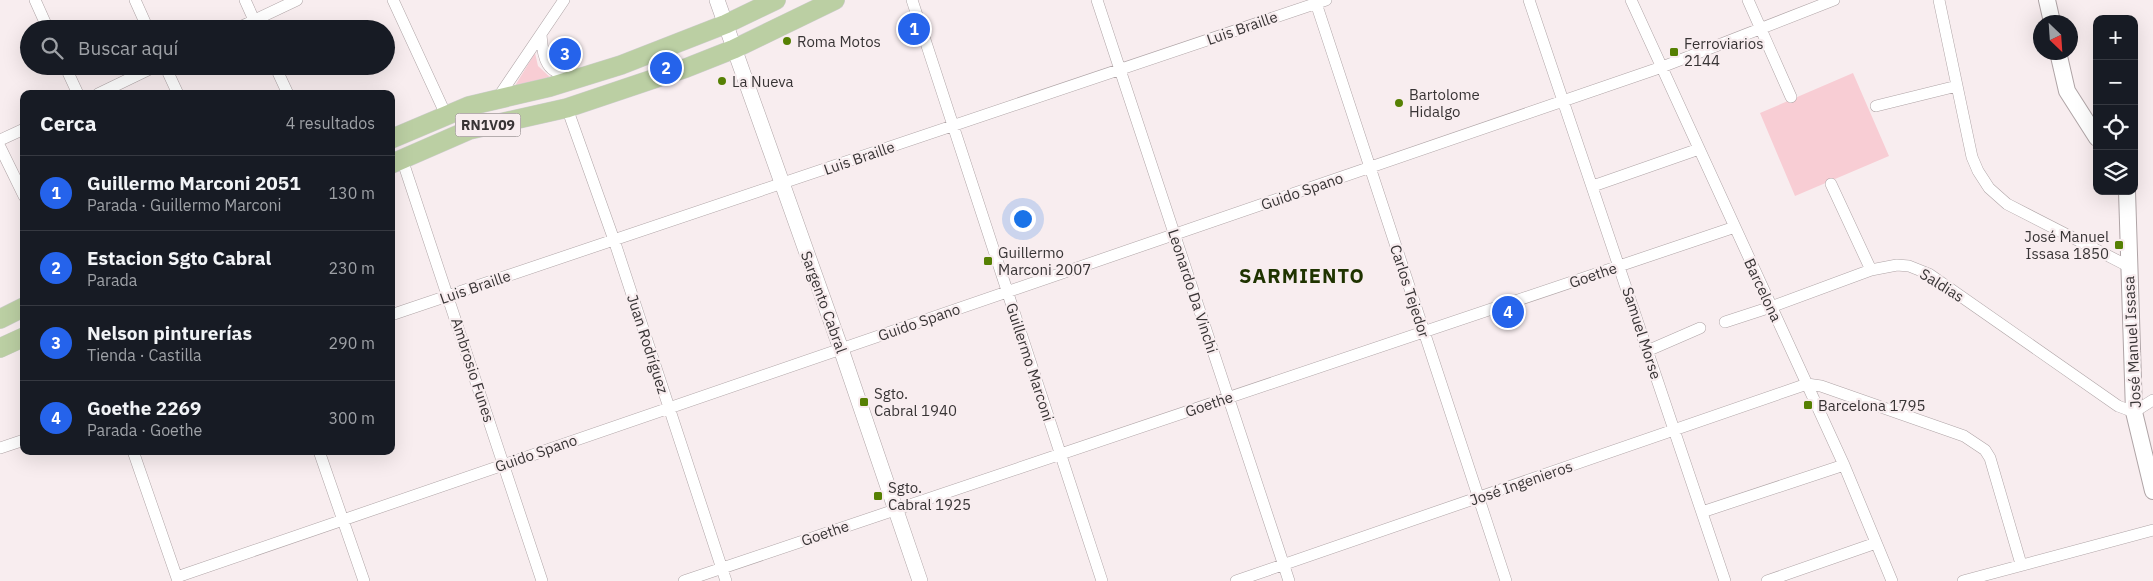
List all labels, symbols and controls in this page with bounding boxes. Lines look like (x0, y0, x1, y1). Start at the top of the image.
street label: Luis Braille (1204, 7, 1280, 49)
pin: 1 (898, 10, 930, 48)
north arrow (2033, 15, 2078, 60)
map controls (2093, 15, 2138, 195)
button: + (2093, 15, 2138, 60)
search box (20, 20, 395, 75)
place label: Roma Motos (797, 32, 881, 51)
icon: search (38, 34, 66, 62)
place label: Ferroviarios 2144 (1684, 34, 1764, 70)
pin: 3 (549, 35, 581, 73)
marker: Roma Motos (781, 35, 793, 47)
text: Buscar aquí (78, 36, 178, 60)
marker: Ferroviarios 2144 (1668, 46, 1680, 58)
pin: 2 (650, 49, 682, 87)
button: − (2093, 60, 2138, 105)
place label: La Nueva (732, 72, 794, 91)
marker: La Nueva (716, 75, 728, 87)
place label: Bartolome Hidalgo (1409, 85, 1480, 121)
marker: Bartolome Hidalgo (1393, 97, 1405, 109)
button: locate (2093, 105, 2138, 150)
text: Cerca (40, 109, 97, 137)
text: 4 resultados (286, 113, 375, 133)
road number: RN1V09 (456, 114, 520, 136)
street label: Luis Braille (821, 137, 897, 179)
button: layers (2093, 150, 2138, 195)
street label: Guido Spano (1258, 168, 1346, 214)
text: Guillermo Marconi 2051 (87, 171, 301, 195)
text: 1 (51, 183, 61, 203)
text: 130 m (328, 183, 375, 203)
text: Parada · Guillermo Marconi (87, 195, 282, 215)
your location (1010, 206, 1036, 232)
street label: Leonardo Da Vinchi (1164, 227, 1222, 355)
place label: José Manuel Issasa 1850 (2024, 227, 2109, 263)
marker: José Manuel Issasa 1850 (2113, 239, 2125, 251)
street label: Carlos Tejedor (1386, 242, 1434, 340)
place label: Guillermo Marconi 2007 (998, 243, 1091, 279)
text: Estacion Sgto Cabral (87, 246, 271, 270)
street label: Sargento Cabral (797, 248, 851, 356)
marker: Guillermo Marconi 2007 (982, 255, 994, 267)
street label: Barcelona (1740, 255, 1786, 325)
text: 2 (51, 258, 61, 278)
text: 230 m (328, 258, 375, 278)
street label: Goethe (1567, 258, 1619, 292)
district label: SARMIENTO (1239, 262, 1365, 289)
street label: Saldias (1916, 264, 1968, 306)
street label: Luis Braille (437, 266, 513, 308)
text: Parada (87, 270, 137, 290)
street label: José Manuel Issasa (2119, 276, 2145, 408)
street label: Samuel Morse (1618, 284, 1666, 382)
street label: Juan Rodríguez (623, 292, 673, 396)
pin: 4 (1492, 293, 1524, 331)
street label: Guido Spano (875, 299, 963, 345)
street label: Guillermo Marconi (1002, 300, 1058, 424)
street label: Ambrosio Funes (447, 315, 499, 425)
text: Nelson pinturerías (87, 321, 252, 345)
text: 3 (51, 333, 61, 353)
text: 290 m (328, 333, 375, 353)
text: Tienda · Castilla (87, 345, 202, 365)
place label: Sgto. Cabral 1940 (874, 384, 957, 420)
street label: Goethe (1183, 387, 1235, 421)
text: Goethe 2269 (87, 396, 201, 420)
marker: Sgto. Cabral 1940 (858, 396, 870, 408)
place label: Barcelona 1795 (1818, 396, 1925, 415)
marker: Barcelona 1795 (1802, 399, 1814, 411)
text: 4 (51, 408, 61, 428)
text: 300 m (328, 408, 375, 428)
text: Parada · Goethe (87, 420, 202, 440)
street label: Guido Spano (492, 430, 580, 476)
street label: José Ingenieros (1467, 457, 1575, 509)
place label: Sgto. Cabral 1925 (888, 478, 971, 514)
marker: Sgto. Cabral 1925 (872, 490, 884, 502)
street label: Goethe (799, 516, 851, 550)

